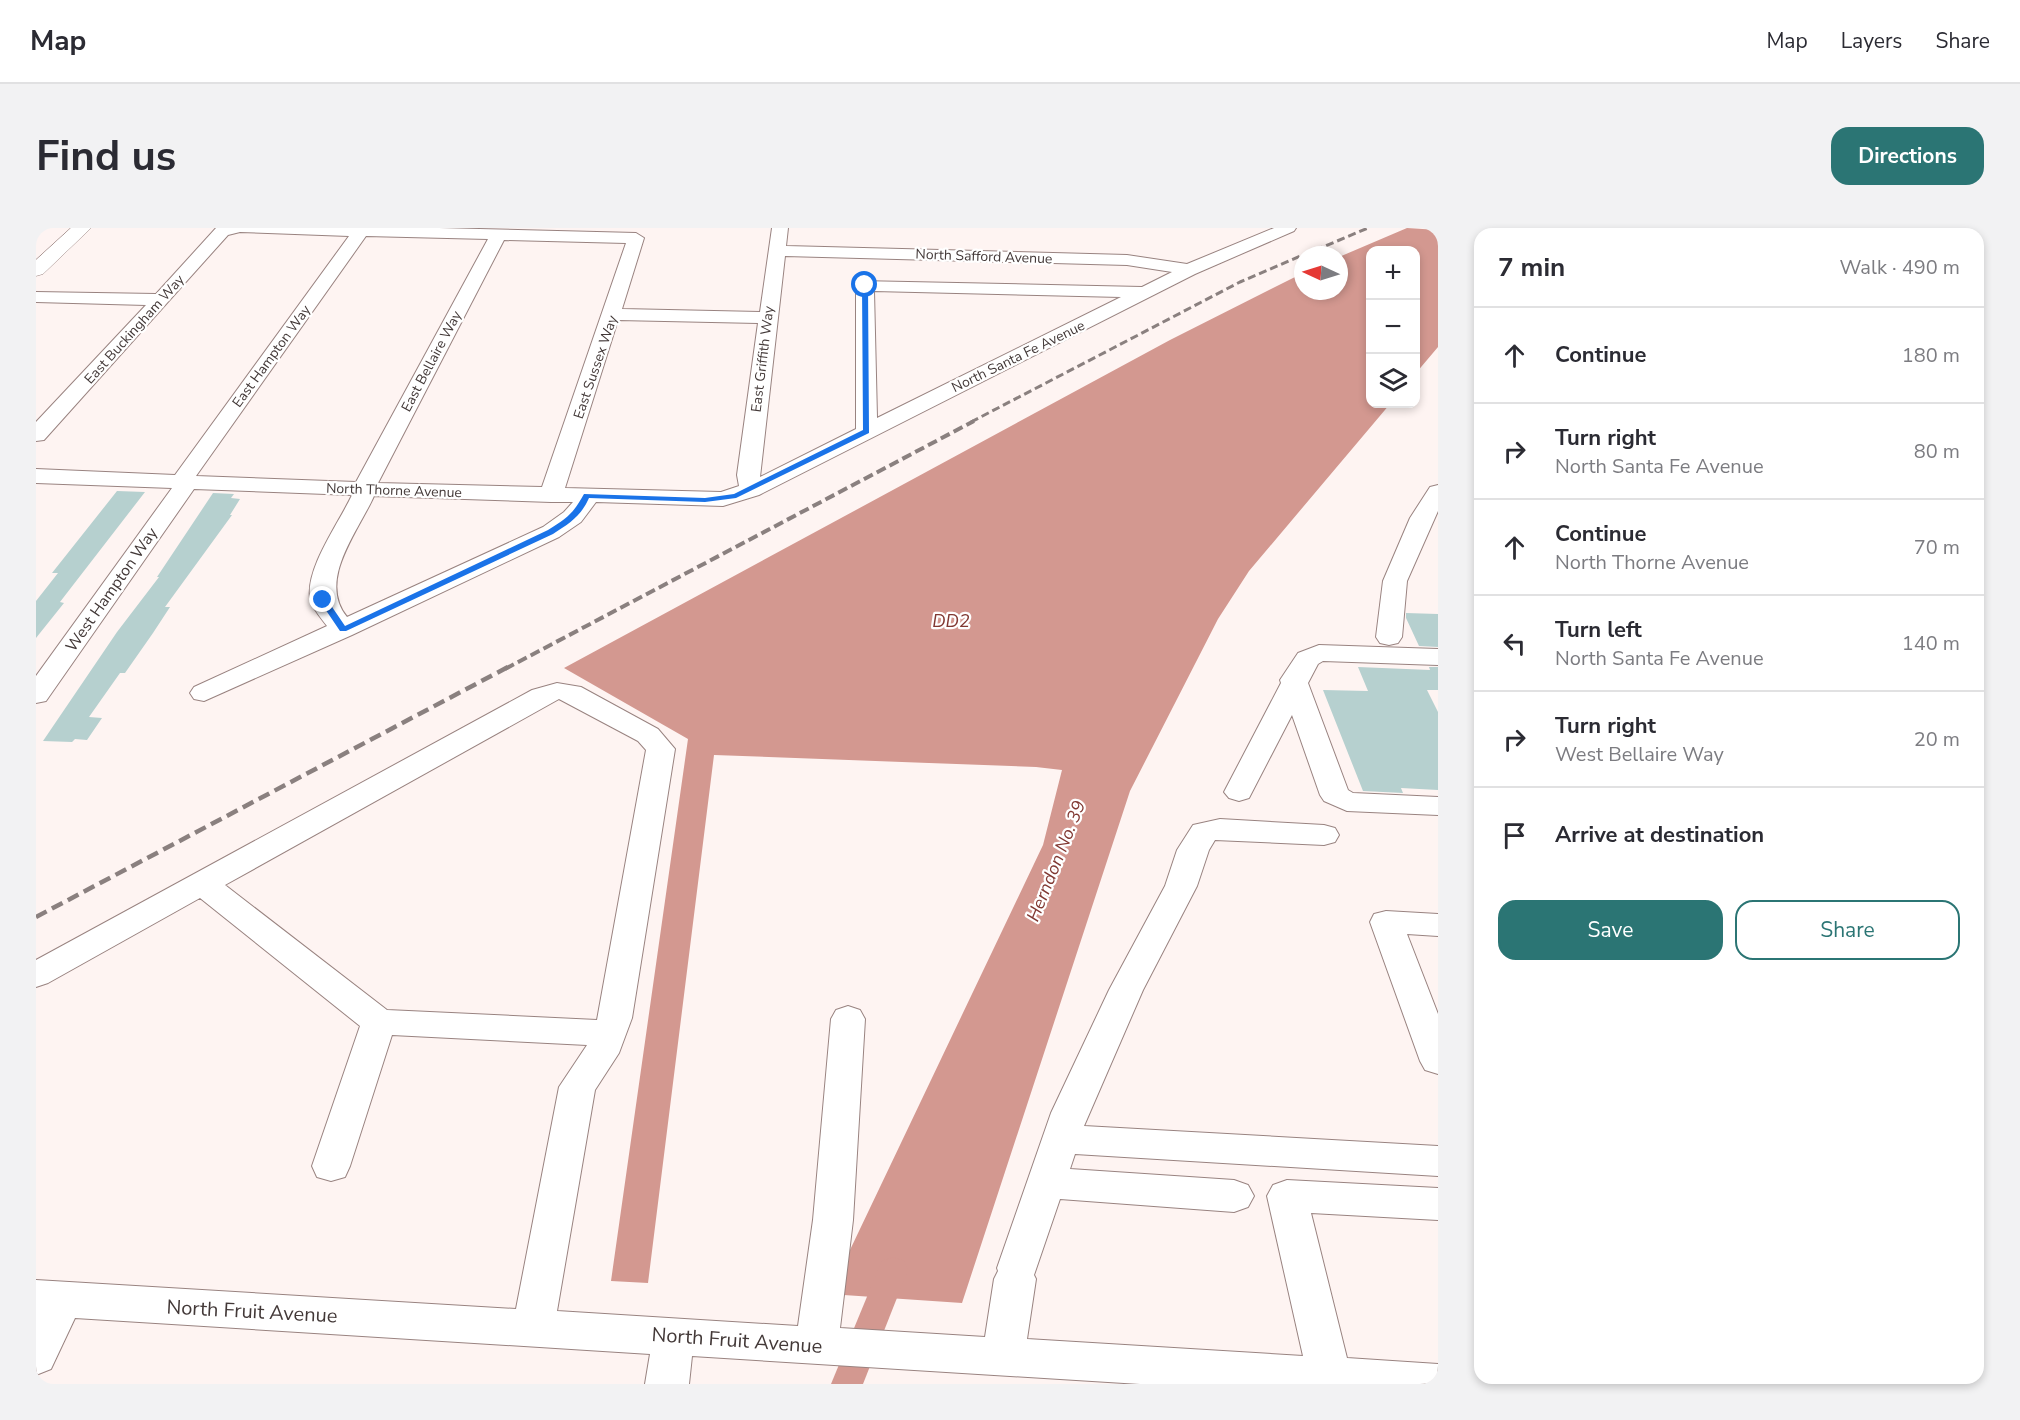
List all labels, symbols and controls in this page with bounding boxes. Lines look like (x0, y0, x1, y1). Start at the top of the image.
text: Map (30, 22, 86, 60)
text: Map (1766, 27, 1808, 55)
text: Layers (1841, 27, 1902, 55)
text: Share (1935, 27, 1990, 55)
button: Directions (1831, 127, 1984, 185)
text: Find us (36, 128, 176, 185)
street label: North Safford Avenue (915, 245, 1053, 268)
north arrow (1294, 246, 1348, 300)
map controls (1366, 246, 1420, 408)
button: + (1366, 246, 1420, 300)
text: 7 min (1498, 250, 1565, 285)
text: Walk · 490 m (1840, 254, 1960, 281)
street label: East Buckingham Way (80, 270, 189, 388)
route start (851, 271, 877, 297)
button: − (1366, 300, 1420, 354)
street label: East Hampton Way (228, 301, 315, 411)
street label: East Griffith Way (747, 304, 779, 413)
street label: East Bellaire Way (397, 307, 466, 415)
street label: East Sussex Way (569, 312, 622, 421)
street label: North Santa Fe Avenue (948, 316, 1088, 397)
icon: ahead (1498, 339, 1531, 372)
text: Continue (1555, 340, 1646, 370)
text: 180 m (1902, 342, 1960, 369)
button: layers (1366, 354, 1420, 408)
text: Turn right (1555, 423, 1656, 453)
icon: right (1498, 435, 1531, 468)
text: 80 m (1914, 438, 1960, 465)
text: North Santa Fe Avenue (1555, 453, 1764, 480)
street label: North Thorne Avenue (326, 479, 462, 502)
text: Continue (1555, 519, 1646, 549)
street label: West Hampton Way (61, 522, 163, 656)
icon: ahead (1498, 531, 1531, 564)
text: 70 m (1914, 534, 1960, 561)
text: North Thorne Avenue (1555, 549, 1749, 576)
route end (309, 586, 335, 612)
water label: DD2 (932, 609, 970, 633)
text: Turn left (1555, 615, 1642, 645)
icon: left (1498, 627, 1531, 660)
text: 140 m (1902, 630, 1960, 657)
text: North Santa Fe Avenue (1555, 645, 1764, 672)
text: Turn right (1555, 711, 1656, 741)
icon: right (1498, 723, 1531, 756)
text: 20 m (1914, 726, 1960, 753)
text: West Bellaire Way (1555, 741, 1724, 768)
water label: Herndon No. 39 (1021, 797, 1091, 925)
icon: arrive (1498, 819, 1531, 852)
text: Arrive at destination (1555, 820, 1764, 850)
button: Save (1498, 900, 1723, 960)
button: Share (1735, 900, 1960, 960)
street label: North Fruit Avenue (166, 1294, 338, 1329)
street label: North Fruit Avenue (651, 1321, 823, 1360)

